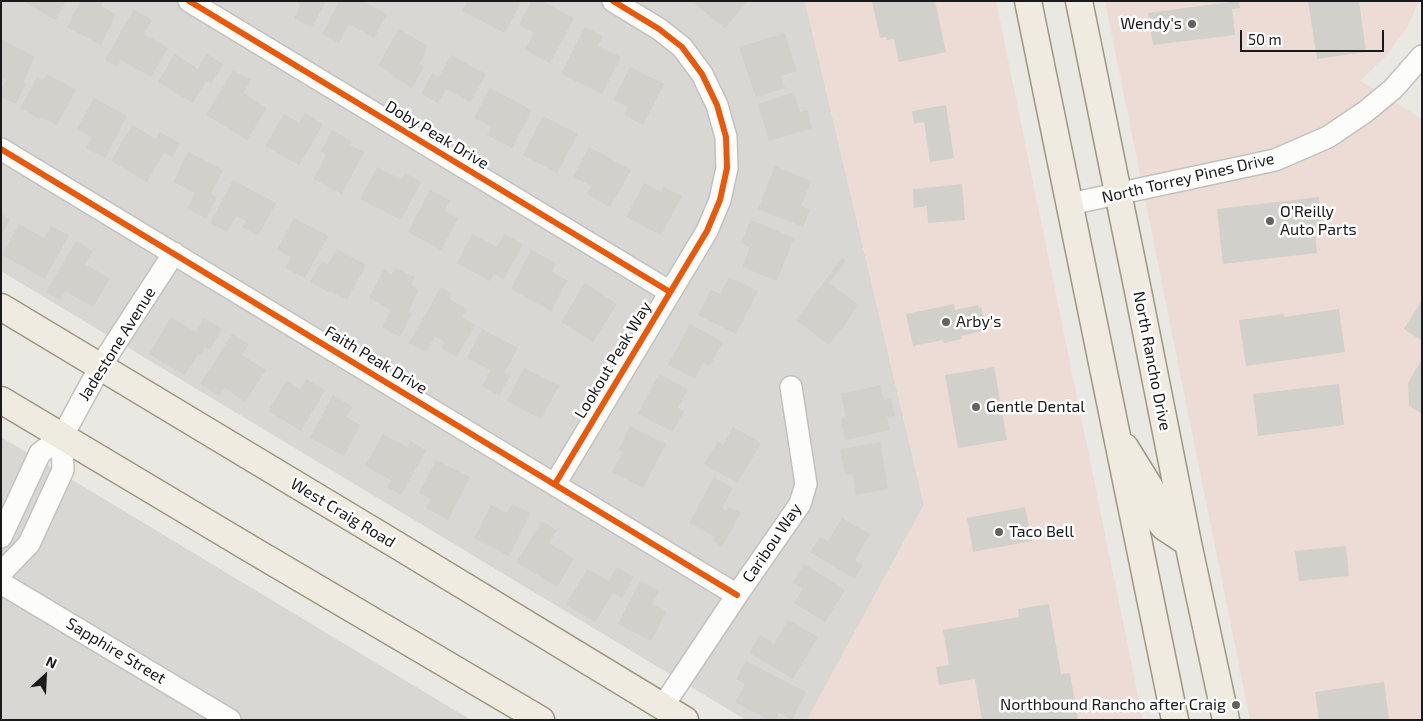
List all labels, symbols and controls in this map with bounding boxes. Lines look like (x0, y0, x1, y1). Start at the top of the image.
place label: Wendy's (1120, 14, 1182, 34)
marker: Wendy's (1186, 18, 1198, 30)
scale bar (1243, 20, 1387, 52)
text: 50 m (1248, 30, 1282, 48)
street label: Doby Peak Drive (382, 97, 492, 173)
street label: North Torrey Pines Drive (1100, 149, 1276, 207)
place label: O'Reilly Auto Parts (1280, 202, 1357, 240)
marker: O'Reilly Auto Parts (1264, 215, 1276, 227)
street label: Jadestone Avenue (74, 284, 160, 404)
street label: North Rancho Drive (1129, 290, 1175, 432)
street label: Lookout Peak Way (571, 298, 655, 422)
place label: Arby's (956, 312, 1001, 332)
marker: Arby's (940, 316, 952, 328)
street label: Faith Peak Drive (321, 322, 431, 398)
place label: Gentle Dental (986, 397, 1085, 417)
marker: Gentle Dental (970, 401, 982, 413)
street label: West Craig Road (287, 474, 399, 552)
street label: Caribou Way (738, 500, 806, 586)
place label: Taco Bell (1009, 522, 1074, 542)
marker: Taco Bell (993, 526, 1005, 538)
street label: Sapphire Street (63, 614, 169, 688)
north arrow (20, 651, 70, 701)
text: N (43, 652, 60, 672)
place label: Northbound Rancho after Craig (1000, 695, 1226, 715)
marker: Northbound Rancho after Craig (1230, 699, 1242, 711)

